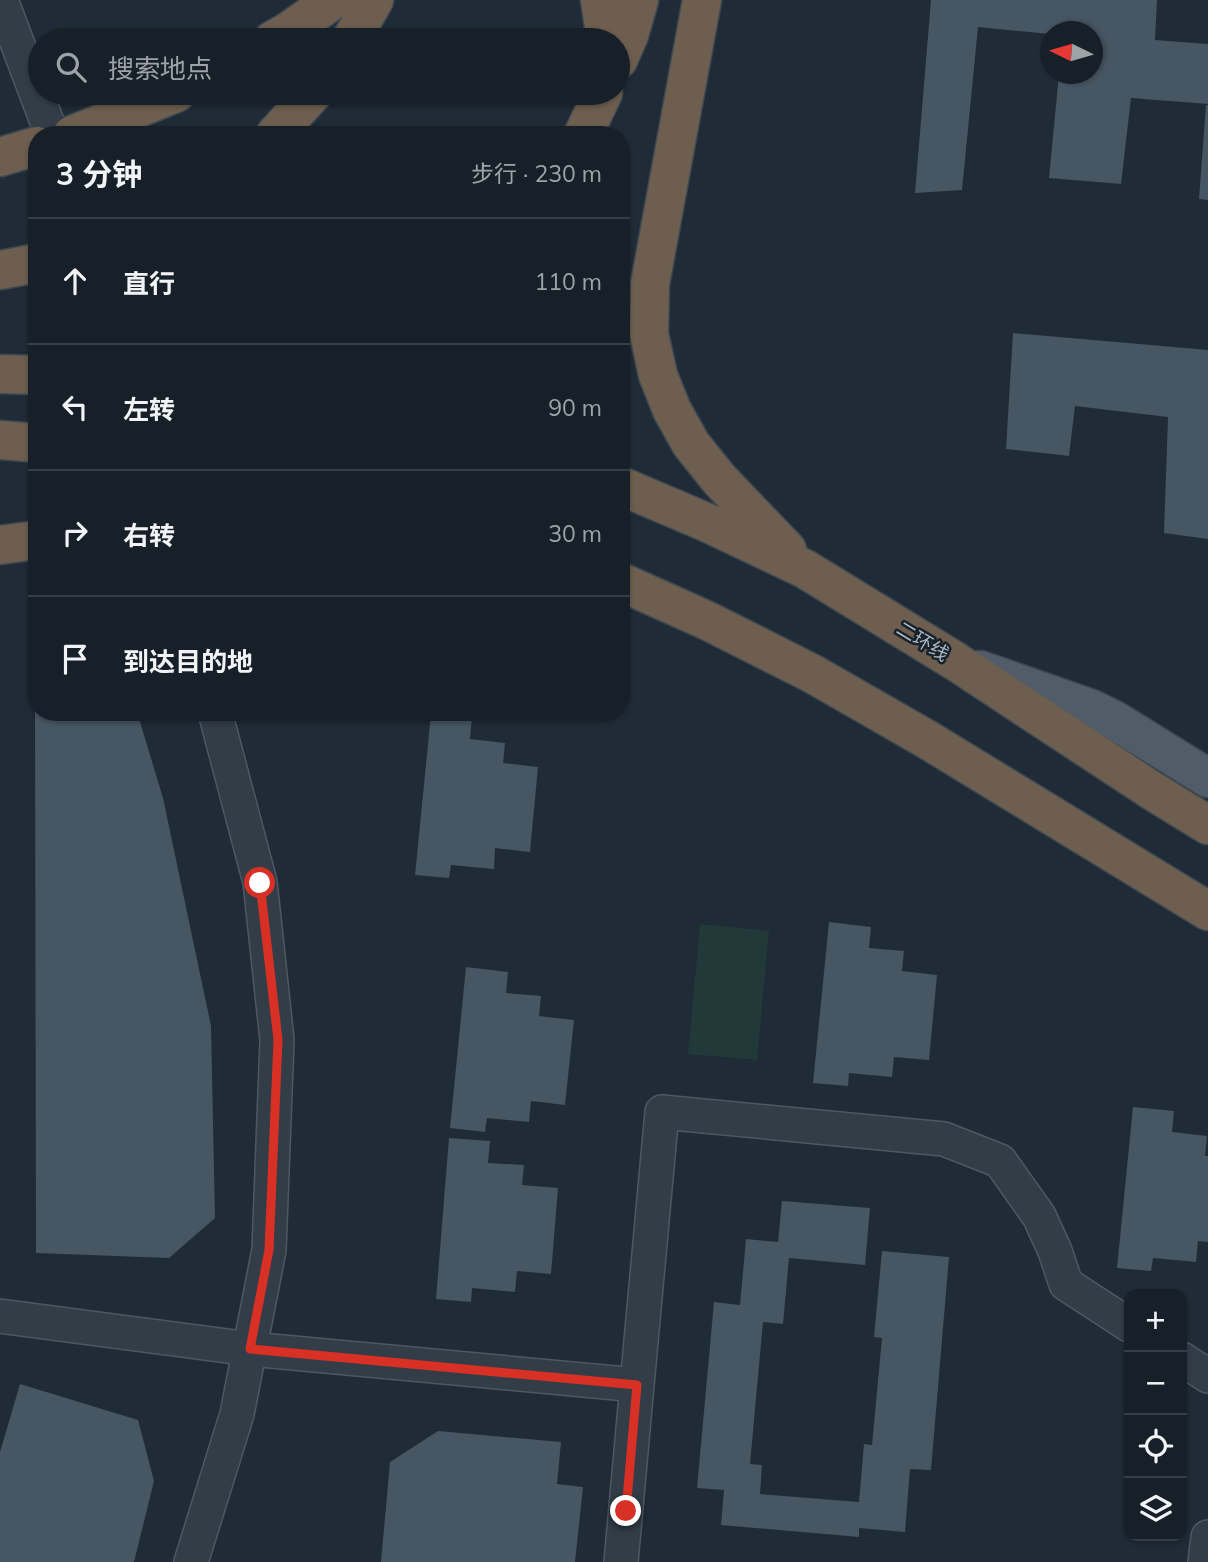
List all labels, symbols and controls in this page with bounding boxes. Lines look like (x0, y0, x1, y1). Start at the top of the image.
north arrow (1040, 21, 1103, 84)
search box (28, 28, 630, 105)
icon: search (52, 48, 90, 86)
text: 搜索地点 (108, 52, 212, 85)
text: 3 分钟 (56, 155, 142, 193)
text: 步行 · 230 m (471, 159, 602, 188)
icon: ahead (56, 262, 94, 300)
text: 直行 (123, 267, 175, 300)
text: 110 m (534, 267, 602, 296)
icon: left (56, 388, 94, 426)
text: 左转 (123, 393, 175, 426)
text: 90 m (548, 393, 602, 422)
icon: right (56, 514, 94, 552)
text: 右转 (123, 519, 175, 552)
text: 30 m (548, 519, 602, 548)
street label: 二环线 (892, 616, 954, 666)
icon: arrive (56, 640, 94, 678)
text: 到达目的地 (123, 645, 253, 678)
route start (244, 867, 275, 898)
map controls (1124, 1289, 1187, 1541)
button: + (1124, 1289, 1187, 1352)
button: − (1124, 1352, 1187, 1415)
button: locate (1124, 1415, 1187, 1478)
button: layers (1124, 1478, 1187, 1541)
route end (610, 1495, 641, 1526)

